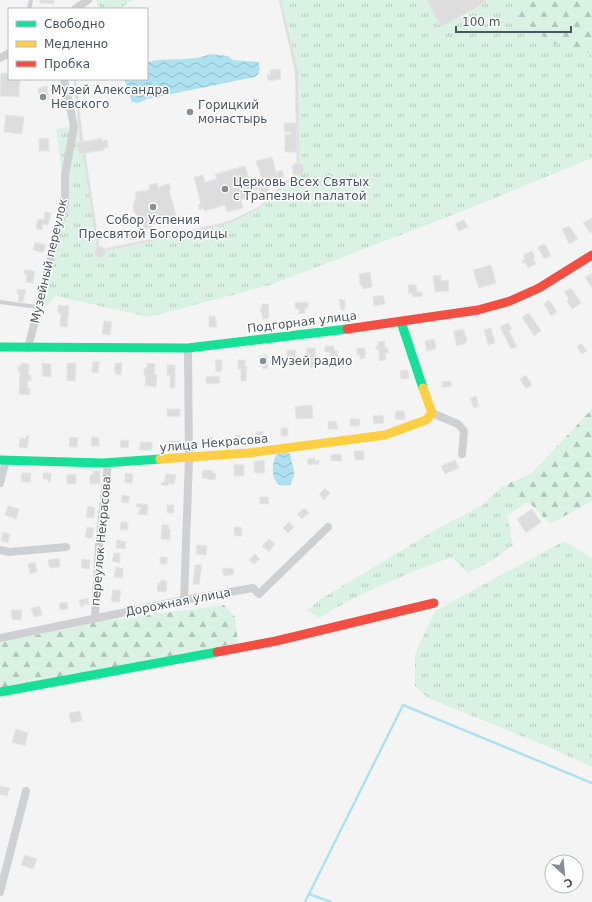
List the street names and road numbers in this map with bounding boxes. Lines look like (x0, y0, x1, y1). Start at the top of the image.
street label: Музейный переулок (28, 197, 70, 325)
street label: Подгорная улица (246, 308, 358, 336)
street label: улица Некрасова (159, 431, 269, 455)
street label: переулок Некрасова (88, 475, 114, 607)
street label: Дорожная улица (124, 585, 232, 619)

